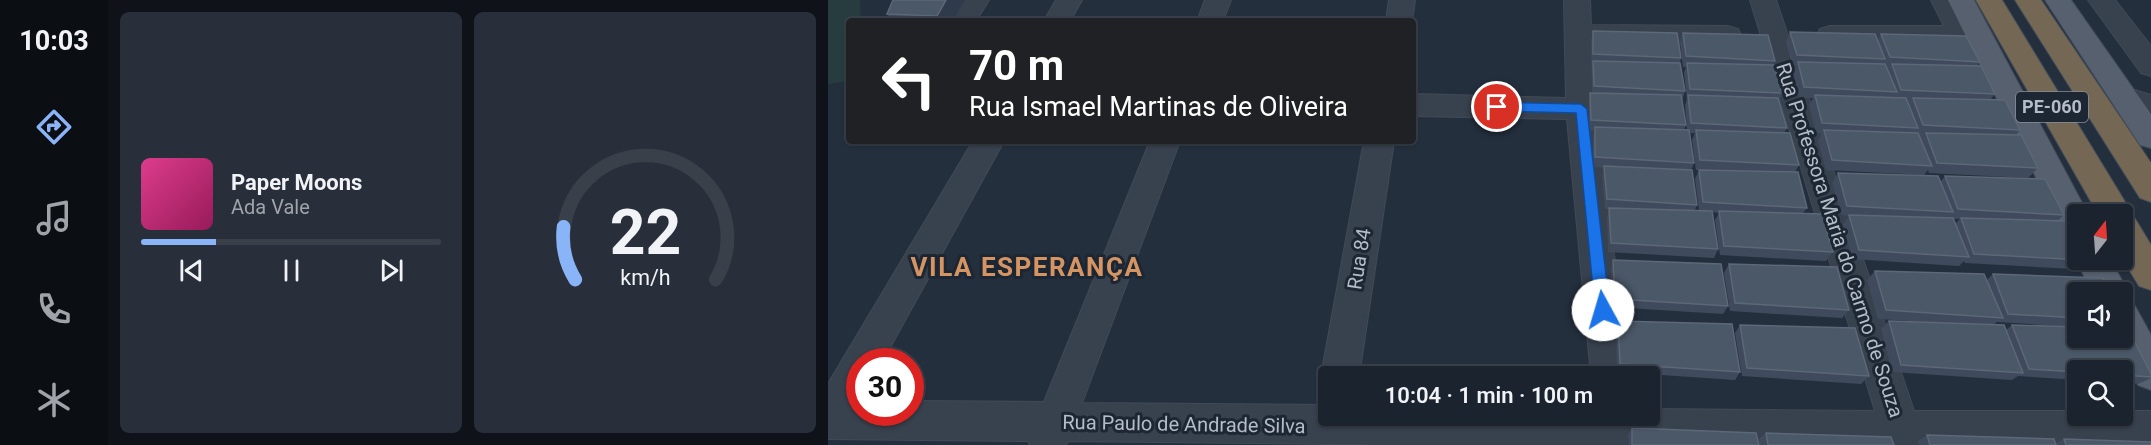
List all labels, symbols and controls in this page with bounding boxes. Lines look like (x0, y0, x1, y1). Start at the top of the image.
text: 10:03 (19, 25, 89, 57)
text: 70 m (969, 41, 1064, 90)
icon: left (870, 42, 948, 120)
street label: Rua Professora Maria do Carmo de Souza (1771, 60, 1909, 420)
pin (1471, 81, 1522, 132)
icon: arrive (1480, 90, 1513, 123)
text: Rua Ismael Martinas de Oliveira (969, 91, 1348, 123)
road number: PE-060 (2016, 92, 2088, 122)
icon: directions (33, 106, 75, 148)
text: Paper Moons (231, 170, 362, 195)
text: Ada Vale (231, 195, 310, 219)
text: 22 (609, 196, 681, 269)
icon: music (33, 197, 75, 239)
north arrow (2067, 204, 2133, 270)
map controls (2067, 204, 2133, 426)
street label: Rua 84 (1342, 227, 1376, 291)
district label: VILA ESPERANÇA (911, 252, 1143, 282)
icon: previous (175, 254, 208, 287)
icon: pause (275, 254, 308, 287)
icon: next (375, 254, 408, 287)
text: km/h (620, 265, 670, 290)
position arrow (1571, 278, 1635, 342)
button: sound (2067, 282, 2133, 348)
icon: phone (33, 288, 75, 330)
speed limit sign: 30 (846, 348, 924, 426)
button: search (2067, 360, 2133, 426)
icon: climate (33, 379, 75, 421)
text: 10:04 · 1 min · 100 m (1385, 383, 1593, 408)
street label: Rua Paulo de Andrade Silva (1062, 410, 1306, 438)

